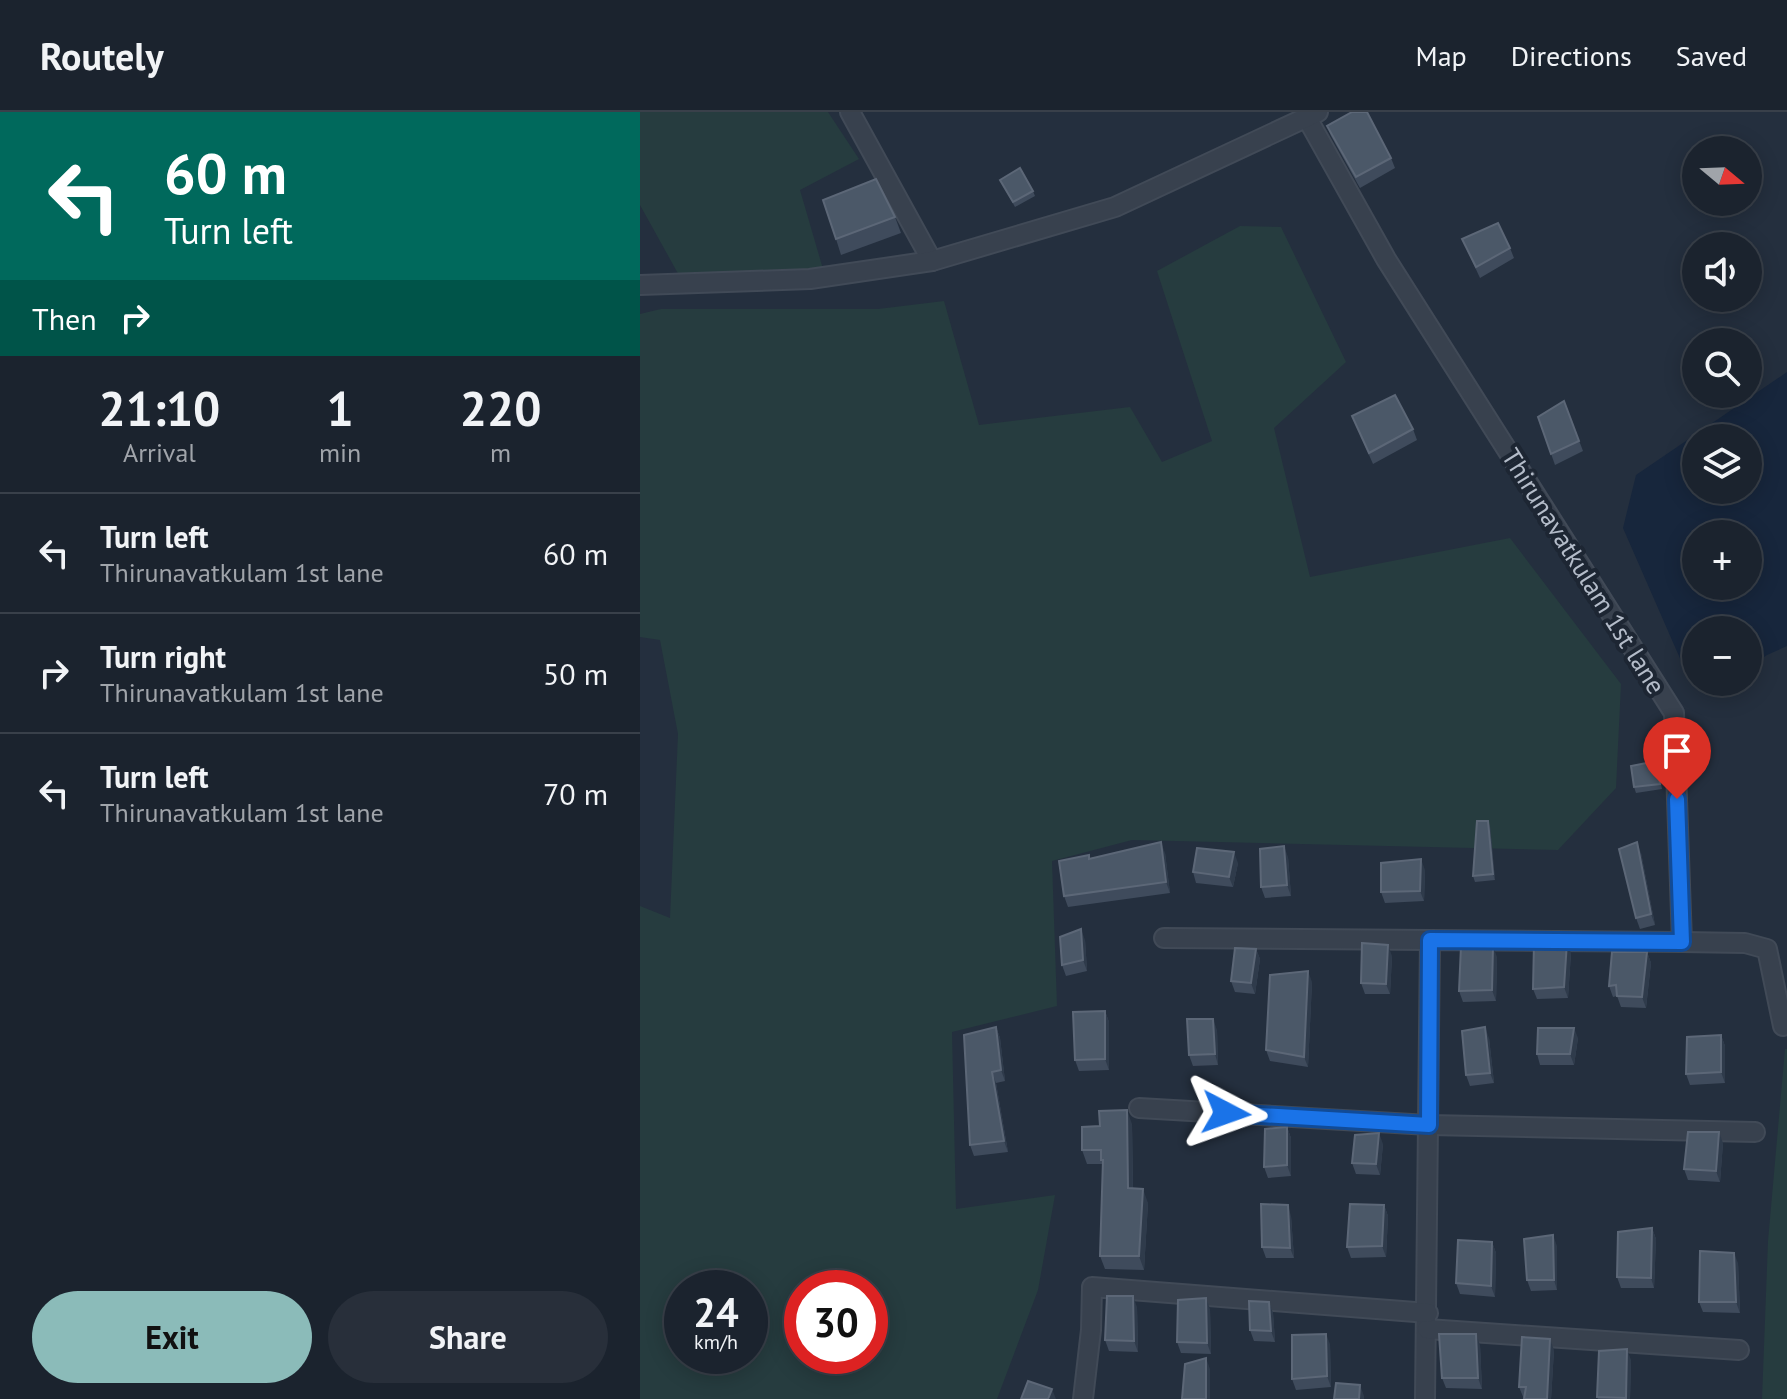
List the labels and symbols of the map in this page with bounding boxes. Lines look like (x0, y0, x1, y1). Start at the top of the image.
north arrow (1682, 136, 1762, 216)
street label: Thirunavatkulam 1st lane (1495, 442, 1673, 700)
pin (1643, 717, 1711, 799)
position arrow (1184, 1071, 1268, 1155)
speed limit sign: 30 (784, 1270, 888, 1374)

